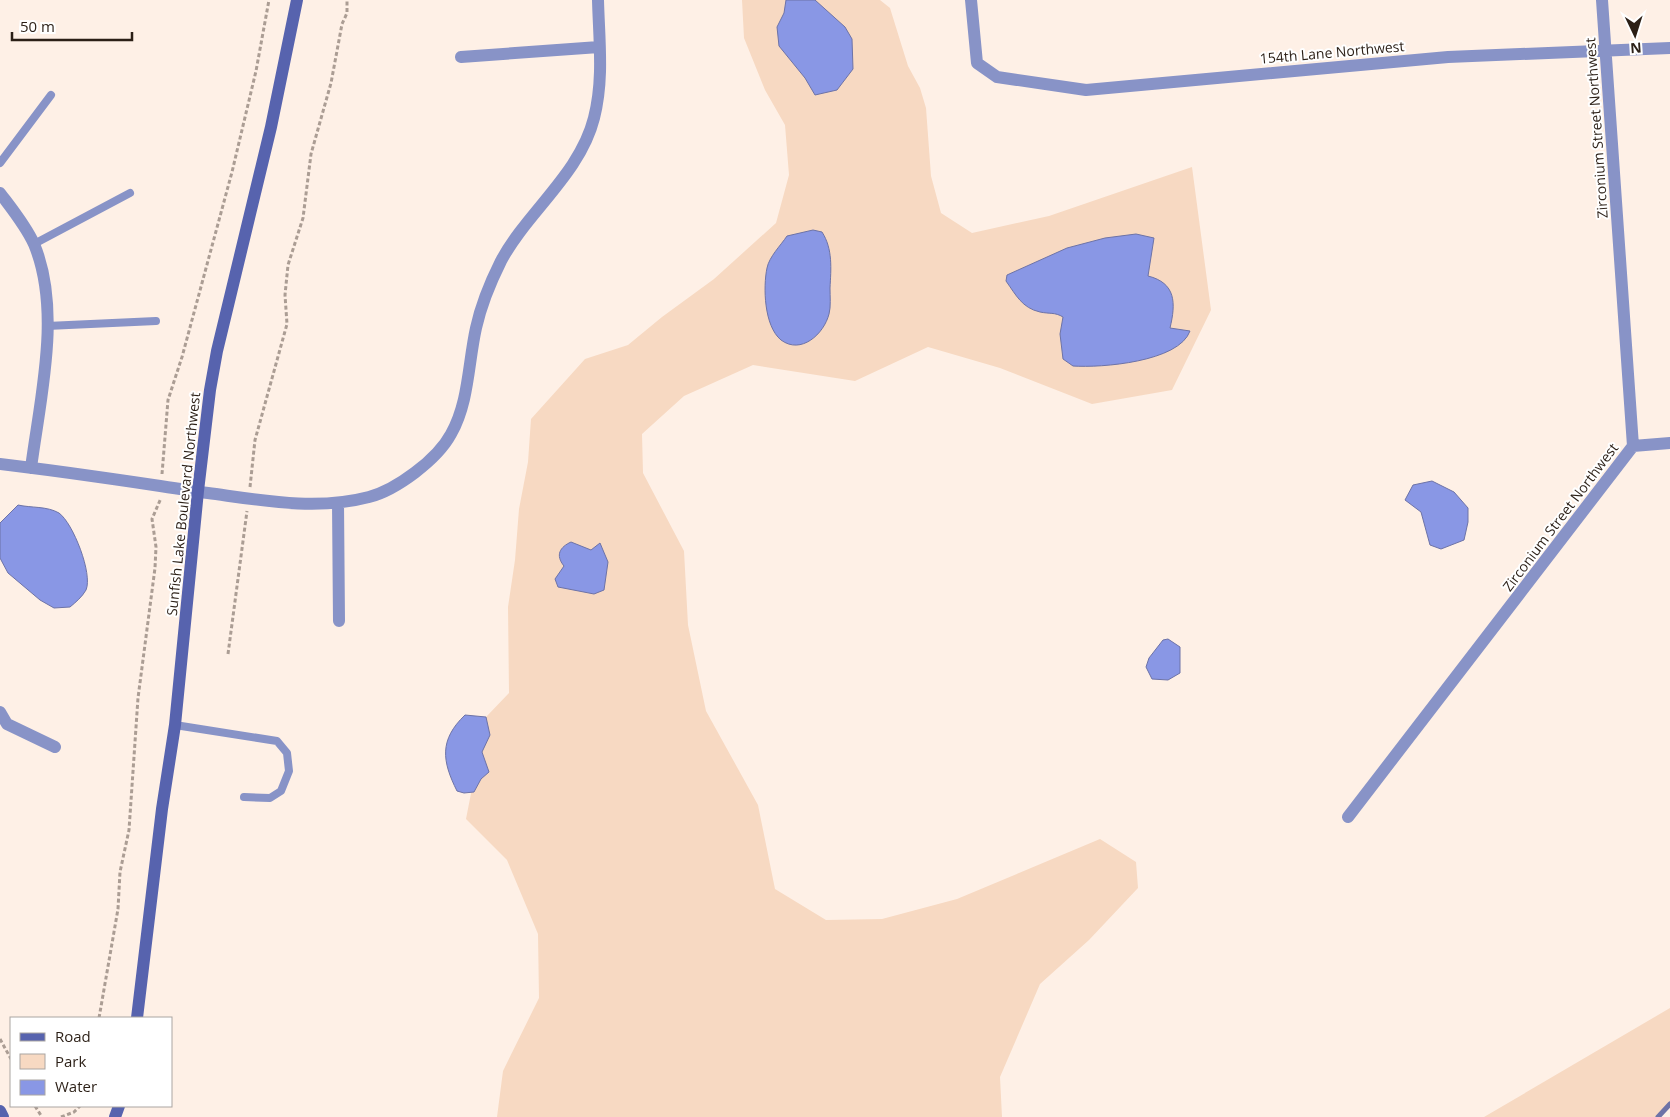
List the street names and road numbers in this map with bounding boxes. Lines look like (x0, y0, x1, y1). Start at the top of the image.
street label: 154th Lane Northwest (1259, 36, 1405, 68)
street label: Zirconium Street Northwest (1580, 37, 1612, 219)
street label: Sunfish Lake Boulevard Northwest (162, 391, 204, 617)
street label: Zirconium Street Northwest (1498, 439, 1622, 595)

